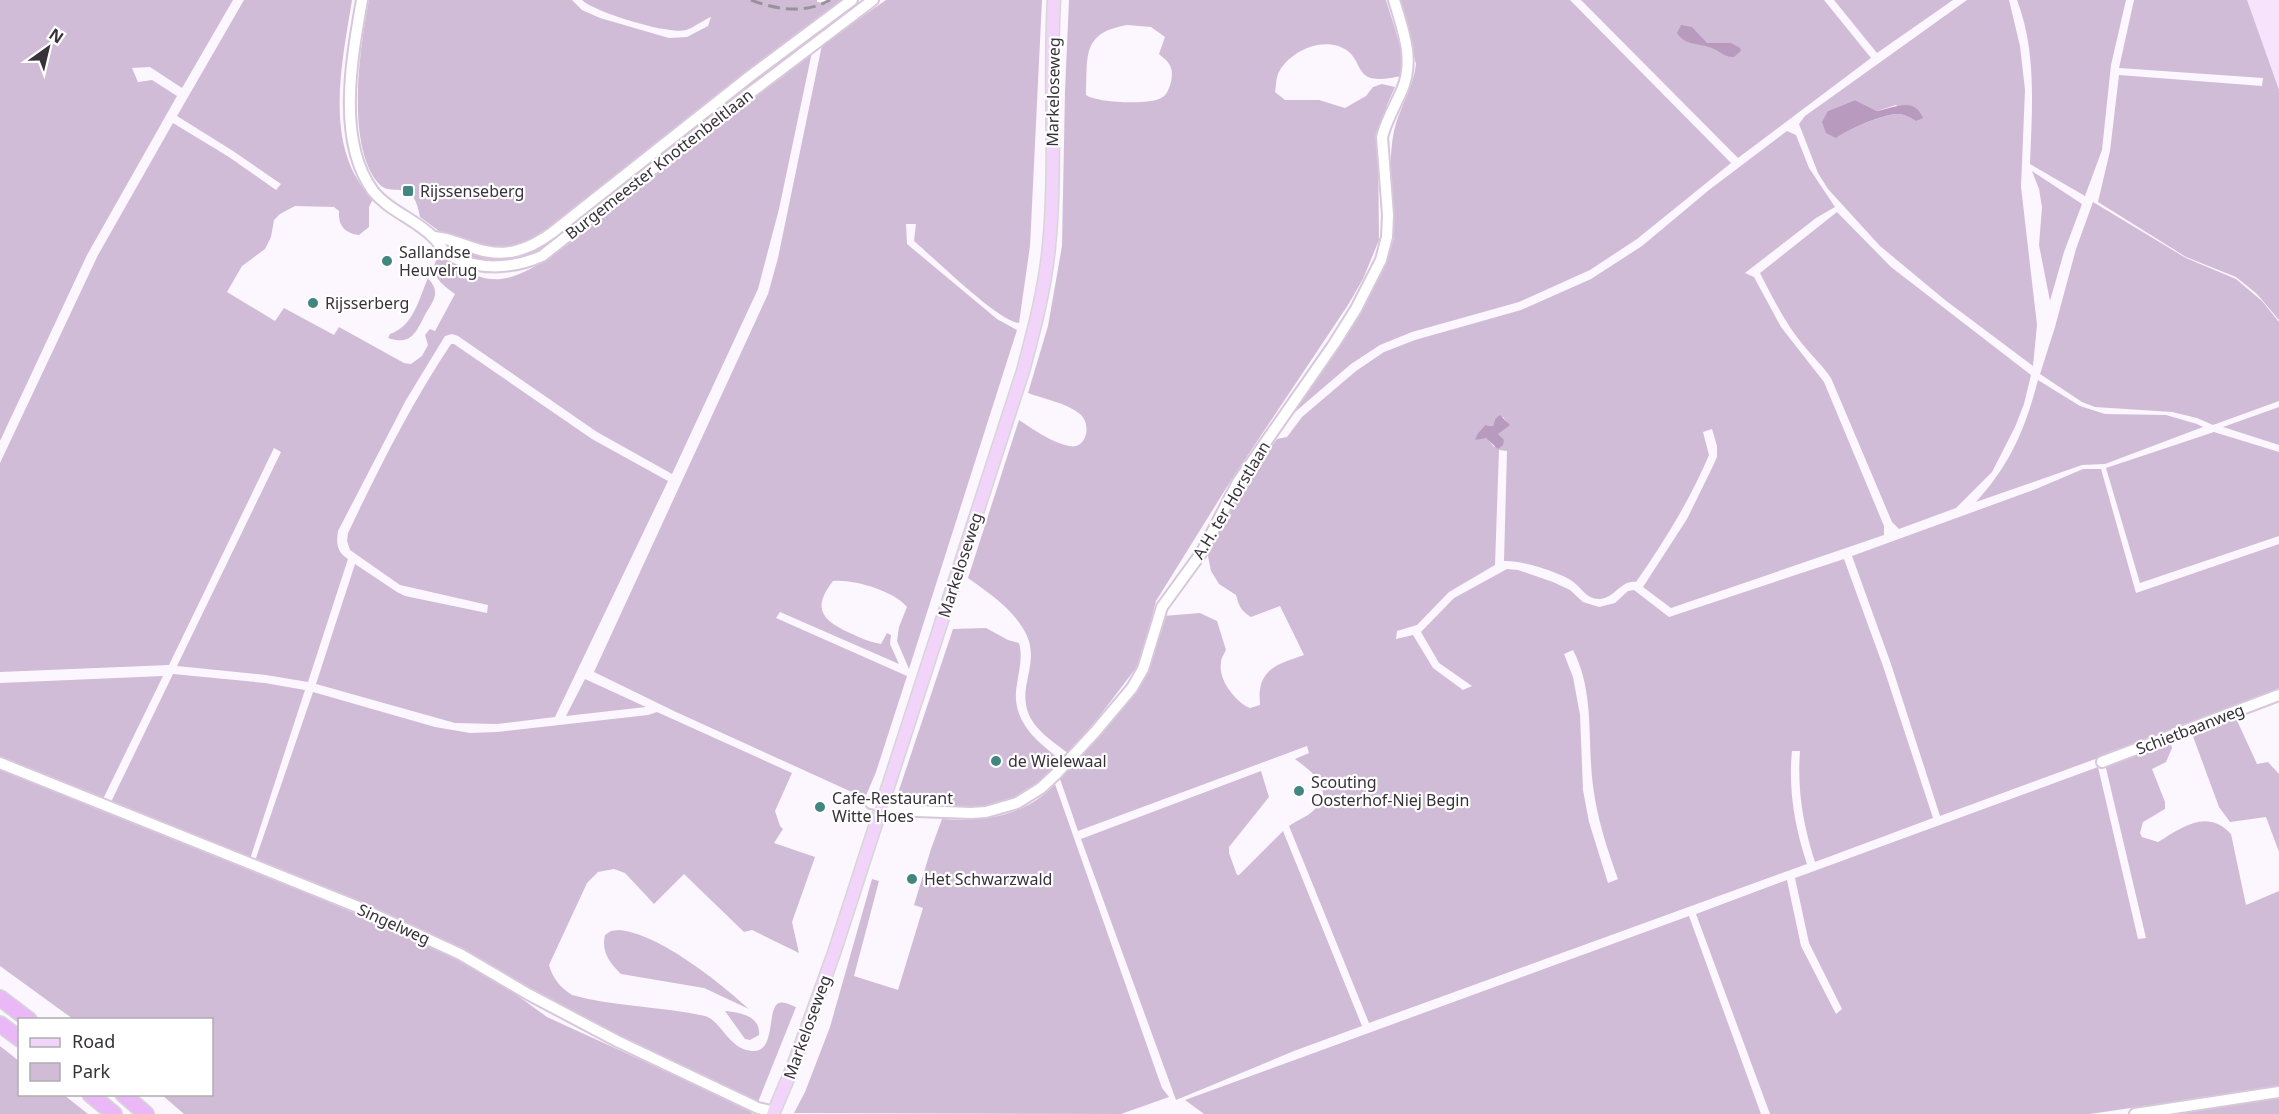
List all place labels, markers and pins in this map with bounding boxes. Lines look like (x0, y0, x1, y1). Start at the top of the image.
place label: Rijssenseberg (420, 180, 524, 202)
marker: Rijssenseberg (401, 184, 415, 198)
place label: Sallandse Heuvelrug (399, 241, 477, 281)
marker: Sallandse Heuvelrug (380, 254, 394, 268)
place label: Rijsserberg (325, 292, 409, 314)
marker: Rijsserberg (306, 296, 320, 310)
place label: de Wielewaal (1008, 750, 1107, 772)
marker: de Wielewaal (989, 754, 1003, 768)
place label: Scouting Oosterhof-Niej Begin (1311, 771, 1469, 811)
marker: Scouting Oosterhof-Niej Begin (1292, 784, 1306, 798)
place label: Cafe-Restaurant Witte Hoes (832, 787, 953, 827)
marker: Cafe-Restaurant Witte Hoes (813, 800, 827, 814)
place label: Het Schwarzwald (924, 868, 1052, 890)
marker: Het Schwarzwald (905, 872, 919, 886)

